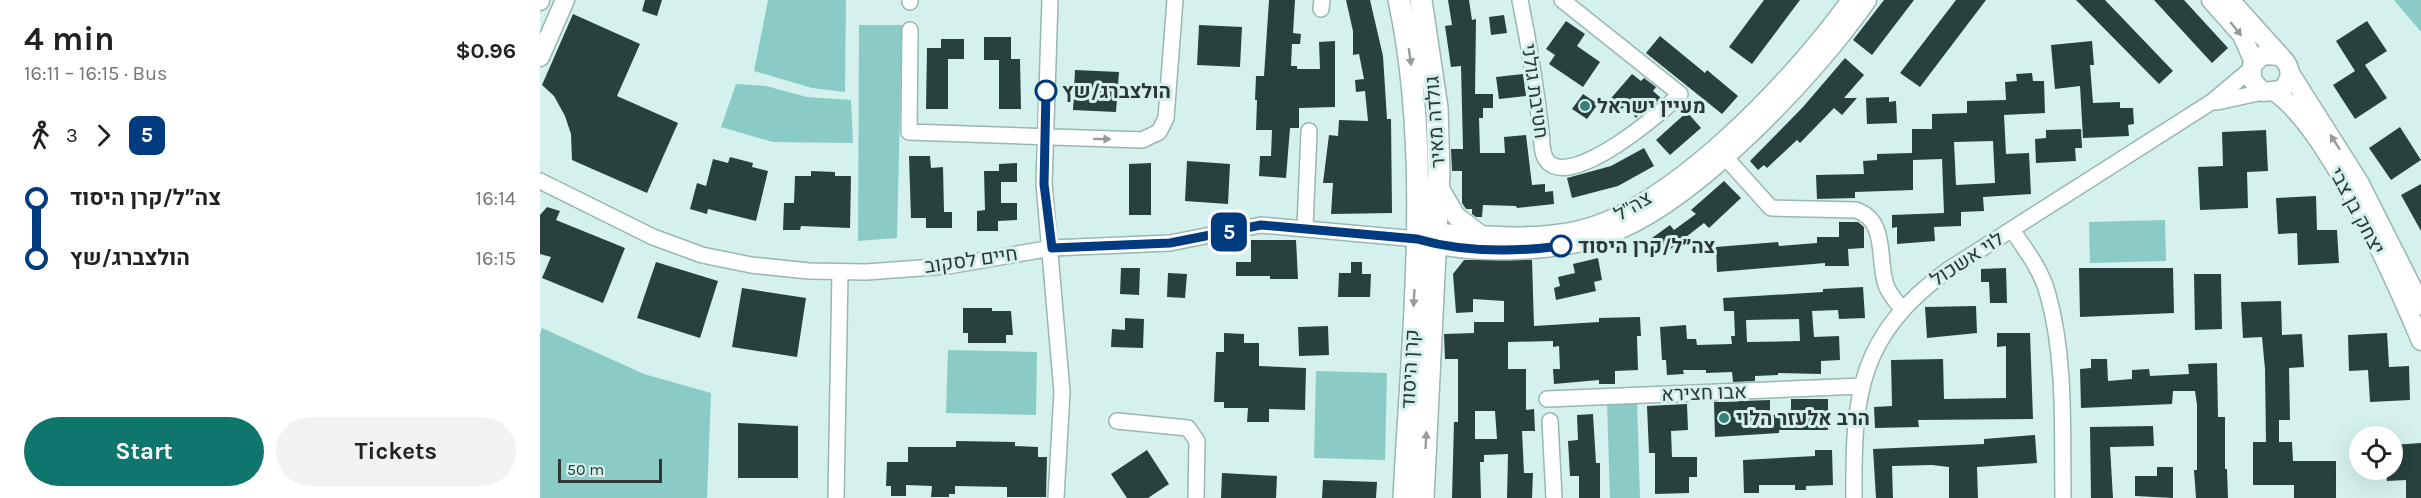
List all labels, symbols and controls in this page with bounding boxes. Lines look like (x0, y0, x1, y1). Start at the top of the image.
text: 4 min (24, 20, 115, 58)
one-way arrow (2230, 21, 2243, 37)
text: $0.96 (455, 38, 516, 64)
street label: חטיבת גולני (1517, 42, 1553, 140)
one-way arrow (1405, 48, 1414, 67)
text: 16:11 – 16:15 · Bus (24, 62, 168, 85)
street label: גולדה מאיר (1420, 75, 1450, 169)
marker: הולצברג/שץ (1035, 80, 1057, 102)
place label: הולצברג/שץ (1062, 80, 1171, 103)
place label: מעיין ישראל (1597, 95, 1706, 118)
marker: מעיין ישראל (1578, 99, 1592, 113)
icon: walk (24, 119, 57, 152)
icon: forward (87, 119, 120, 152)
text: 5 (141, 123, 153, 147)
text: 3 (66, 124, 78, 147)
one-way arrow (2330, 134, 2341, 150)
one-way arrow (1093, 135, 1112, 144)
street label: יצחק בן צבי (2325, 164, 2389, 258)
text: צה״ל/קרן היסוד (70, 185, 221, 211)
street label: צה"ל (1610, 186, 1656, 226)
text: 16:14 (476, 187, 516, 210)
line badge: 5 (1210, 212, 1248, 252)
text: 5 (1223, 220, 1235, 244)
street label: לוי אשכול (1926, 227, 2008, 291)
marker: צה״ל/קרן היסוד (1550, 235, 1572, 257)
place label: צה״ל/קרן היסוד (1578, 235, 1716, 258)
street label: חיים לסקוב (923, 242, 1019, 278)
text: הולצברג/שץ (70, 245, 190, 271)
text: 16:15 (475, 247, 516, 270)
one-way arrow (1410, 288, 1419, 307)
street label: קרן היסוד (1396, 329, 1424, 409)
street label: אבו חצירא (1661, 380, 1747, 406)
place label: הרב אלעזר הלוי (1736, 407, 1870, 430)
marker: הרב אלעזר הלוי (1717, 411, 1731, 425)
button: Start (24, 417, 264, 486)
button: Tickets (276, 417, 516, 486)
map controls (2349, 426, 2403, 480)
button: locate (2349, 426, 2403, 480)
one-way arrow (1422, 430, 1431, 449)
scale bar (558, 456, 662, 484)
text: 50 m (567, 460, 604, 479)

